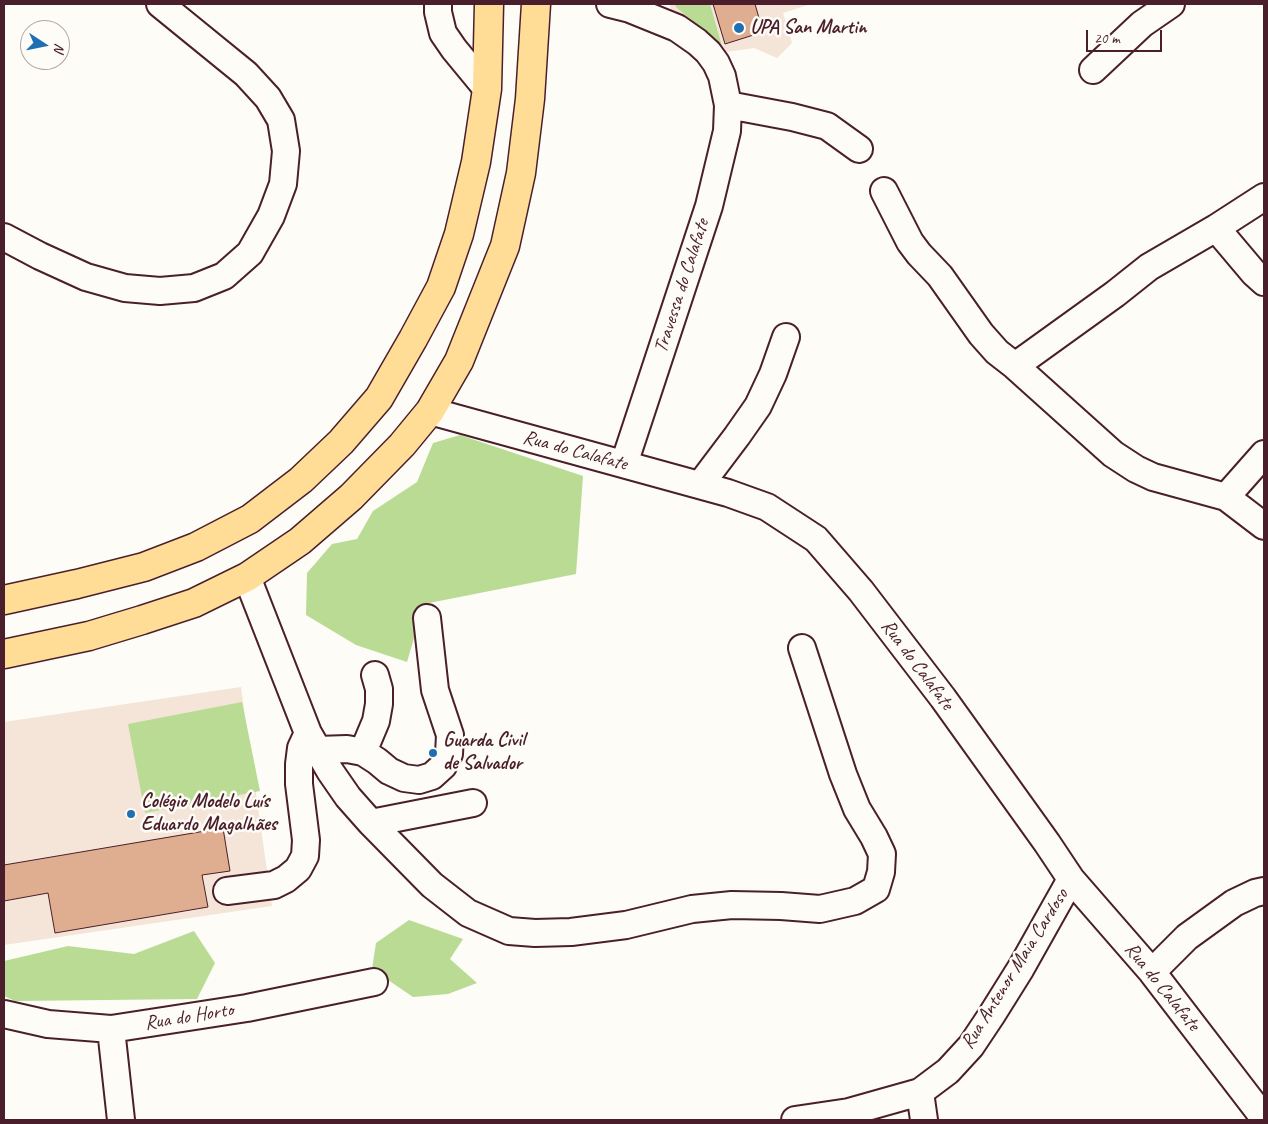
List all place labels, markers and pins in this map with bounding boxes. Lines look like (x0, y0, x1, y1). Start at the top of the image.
place label: UPA San Martin (750, 16, 866, 40)
marker: UPA San Martin (732, 21, 746, 35)
place label: Guarda Civil de Salvador (443, 729, 525, 776)
marker: Guarda Civil de Salvador (427, 747, 439, 759)
place label: Colégio Modelo Luís Eduardo Magalhães (141, 790, 277, 837)
marker: Colégio Modelo Luís Eduardo Magalhães (125, 808, 137, 820)

